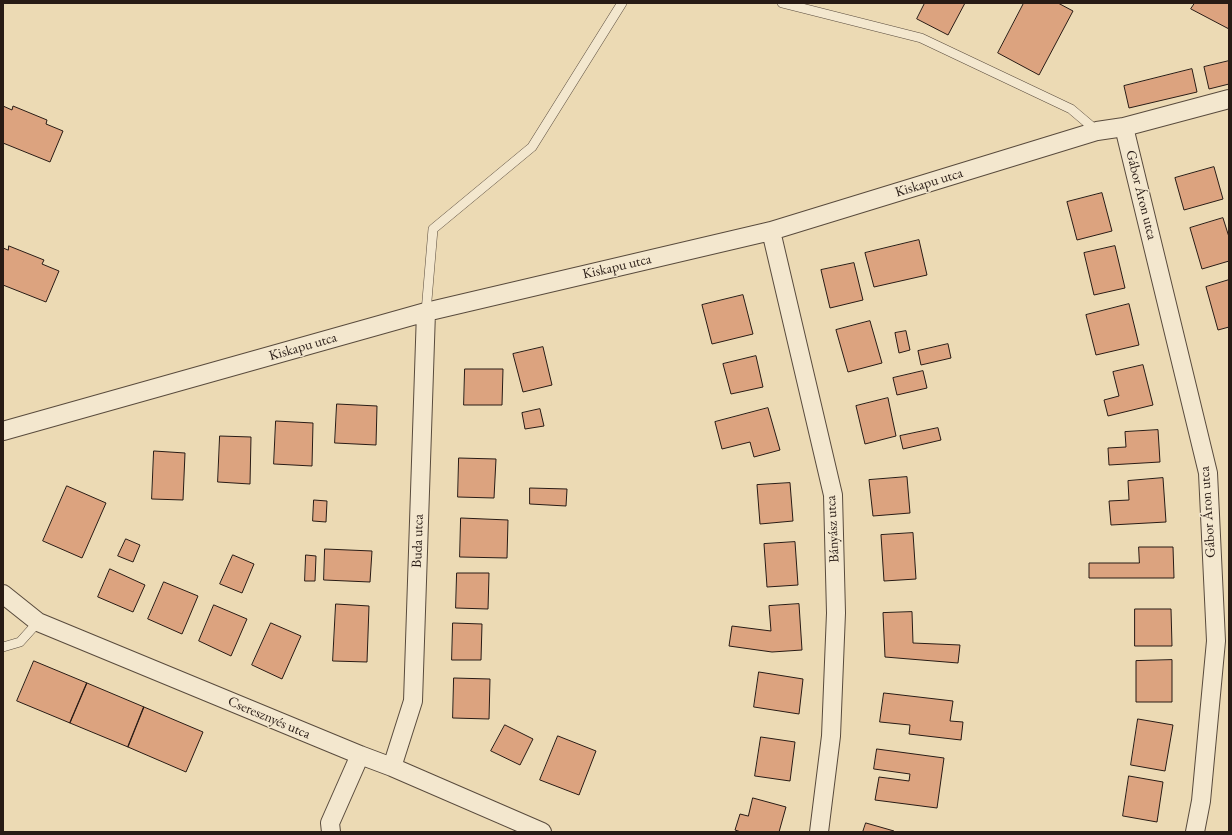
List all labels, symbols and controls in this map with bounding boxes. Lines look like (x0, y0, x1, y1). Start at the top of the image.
street label: Gábor Áron utca (1122, 148, 1160, 242)
street label: Kiskapu utca (893, 165, 965, 201)
street label: Kiskapu utca (581, 251, 653, 283)
street label: Kiskapu utca (267, 329, 339, 365)
street label: Gábor Áron utca (1196, 466, 1220, 558)
street label: Bányász utca (823, 495, 843, 563)
street label: Buda utca (409, 514, 427, 568)
street label: Cseresznyés utca (225, 693, 313, 743)

